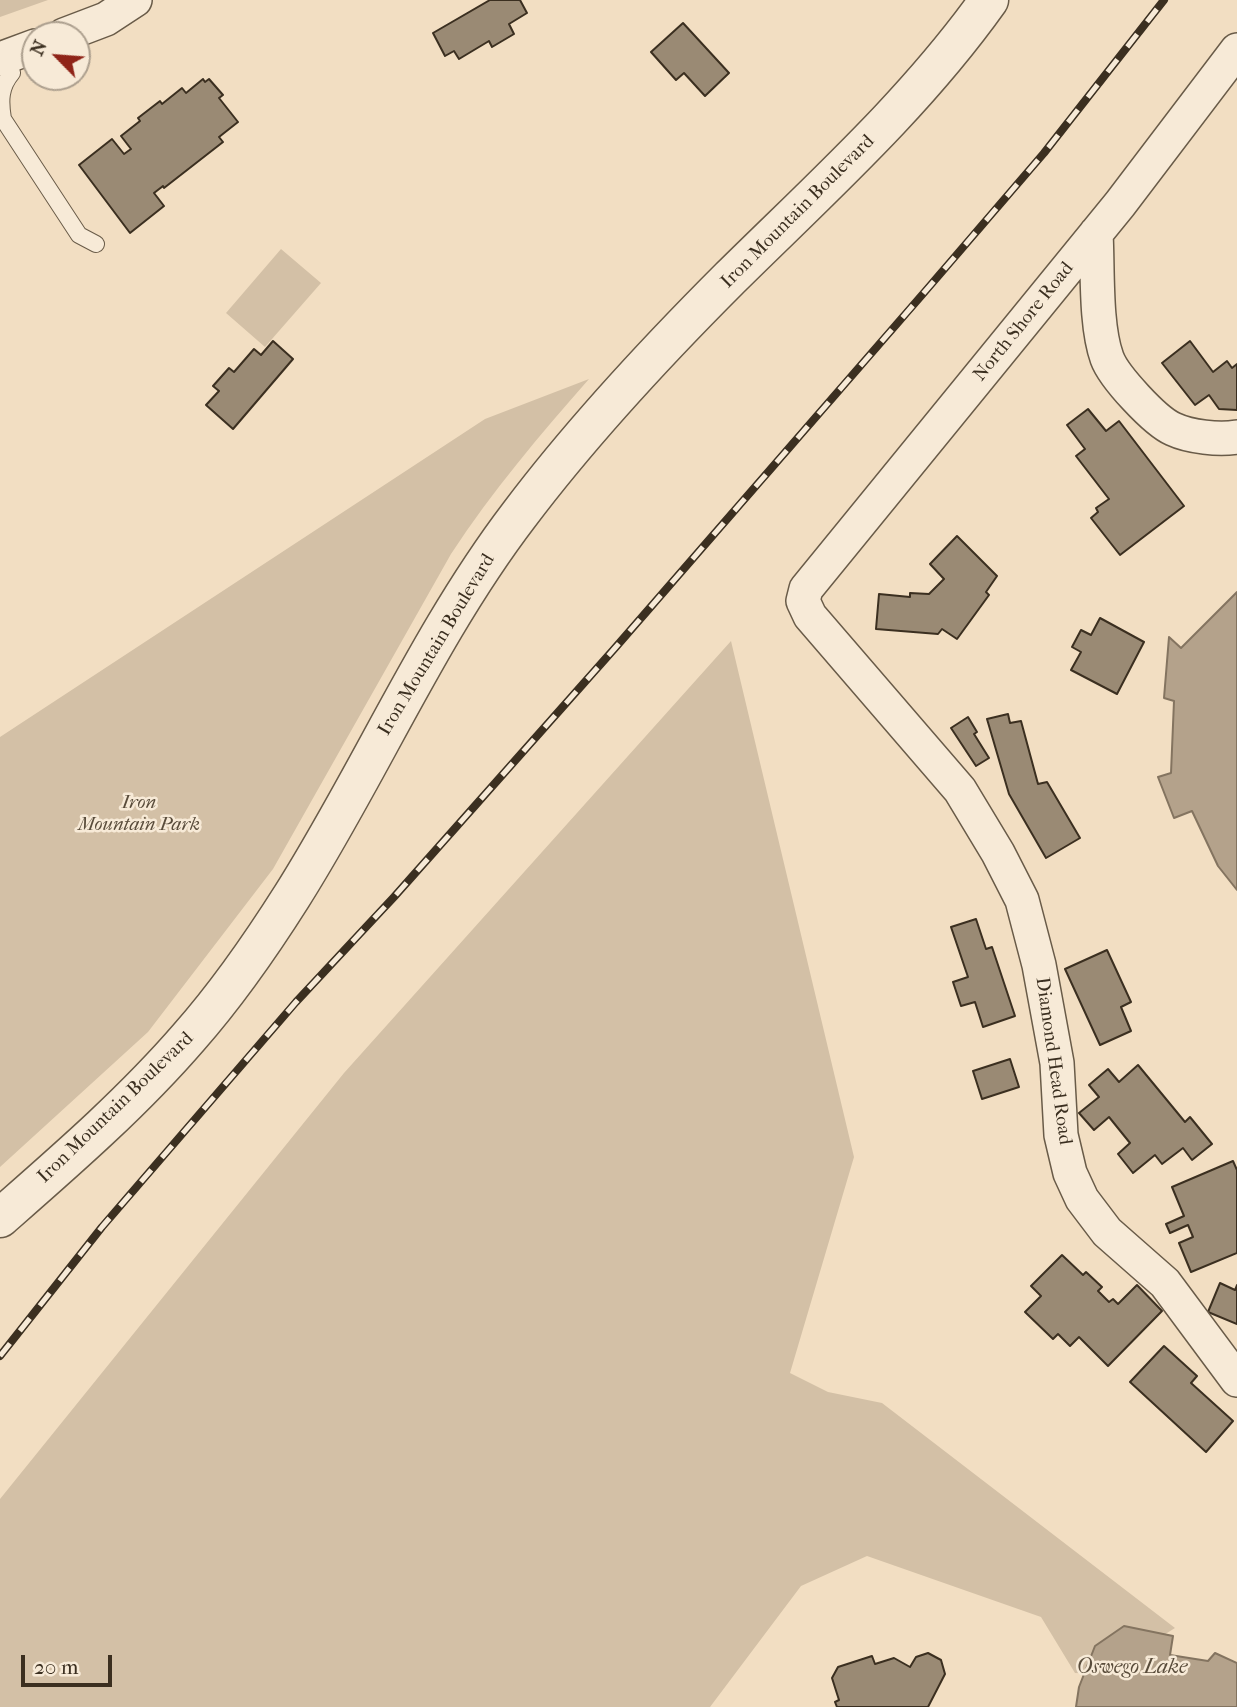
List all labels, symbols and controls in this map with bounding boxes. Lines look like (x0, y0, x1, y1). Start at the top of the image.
north arrow (21, 21, 91, 91)
text: N (26, 37, 52, 59)
street label: Iron Mountain Boulevard (716, 130, 880, 294)
street label: North Shore Road (969, 258, 1079, 386)
street label: Iron Mountain Boulevard (374, 550, 500, 740)
park label: Iron Mountain Park (78, 792, 200, 836)
street label: Diamond Head Road (1030, 976, 1076, 1146)
street label: Iron Mountain Boulevard (33, 1028, 199, 1188)
scale bar (24, 1640, 116, 1684)
text: 20 m (34, 1655, 78, 1679)
water label: Oswego Lake (1076, 1655, 1188, 1681)

